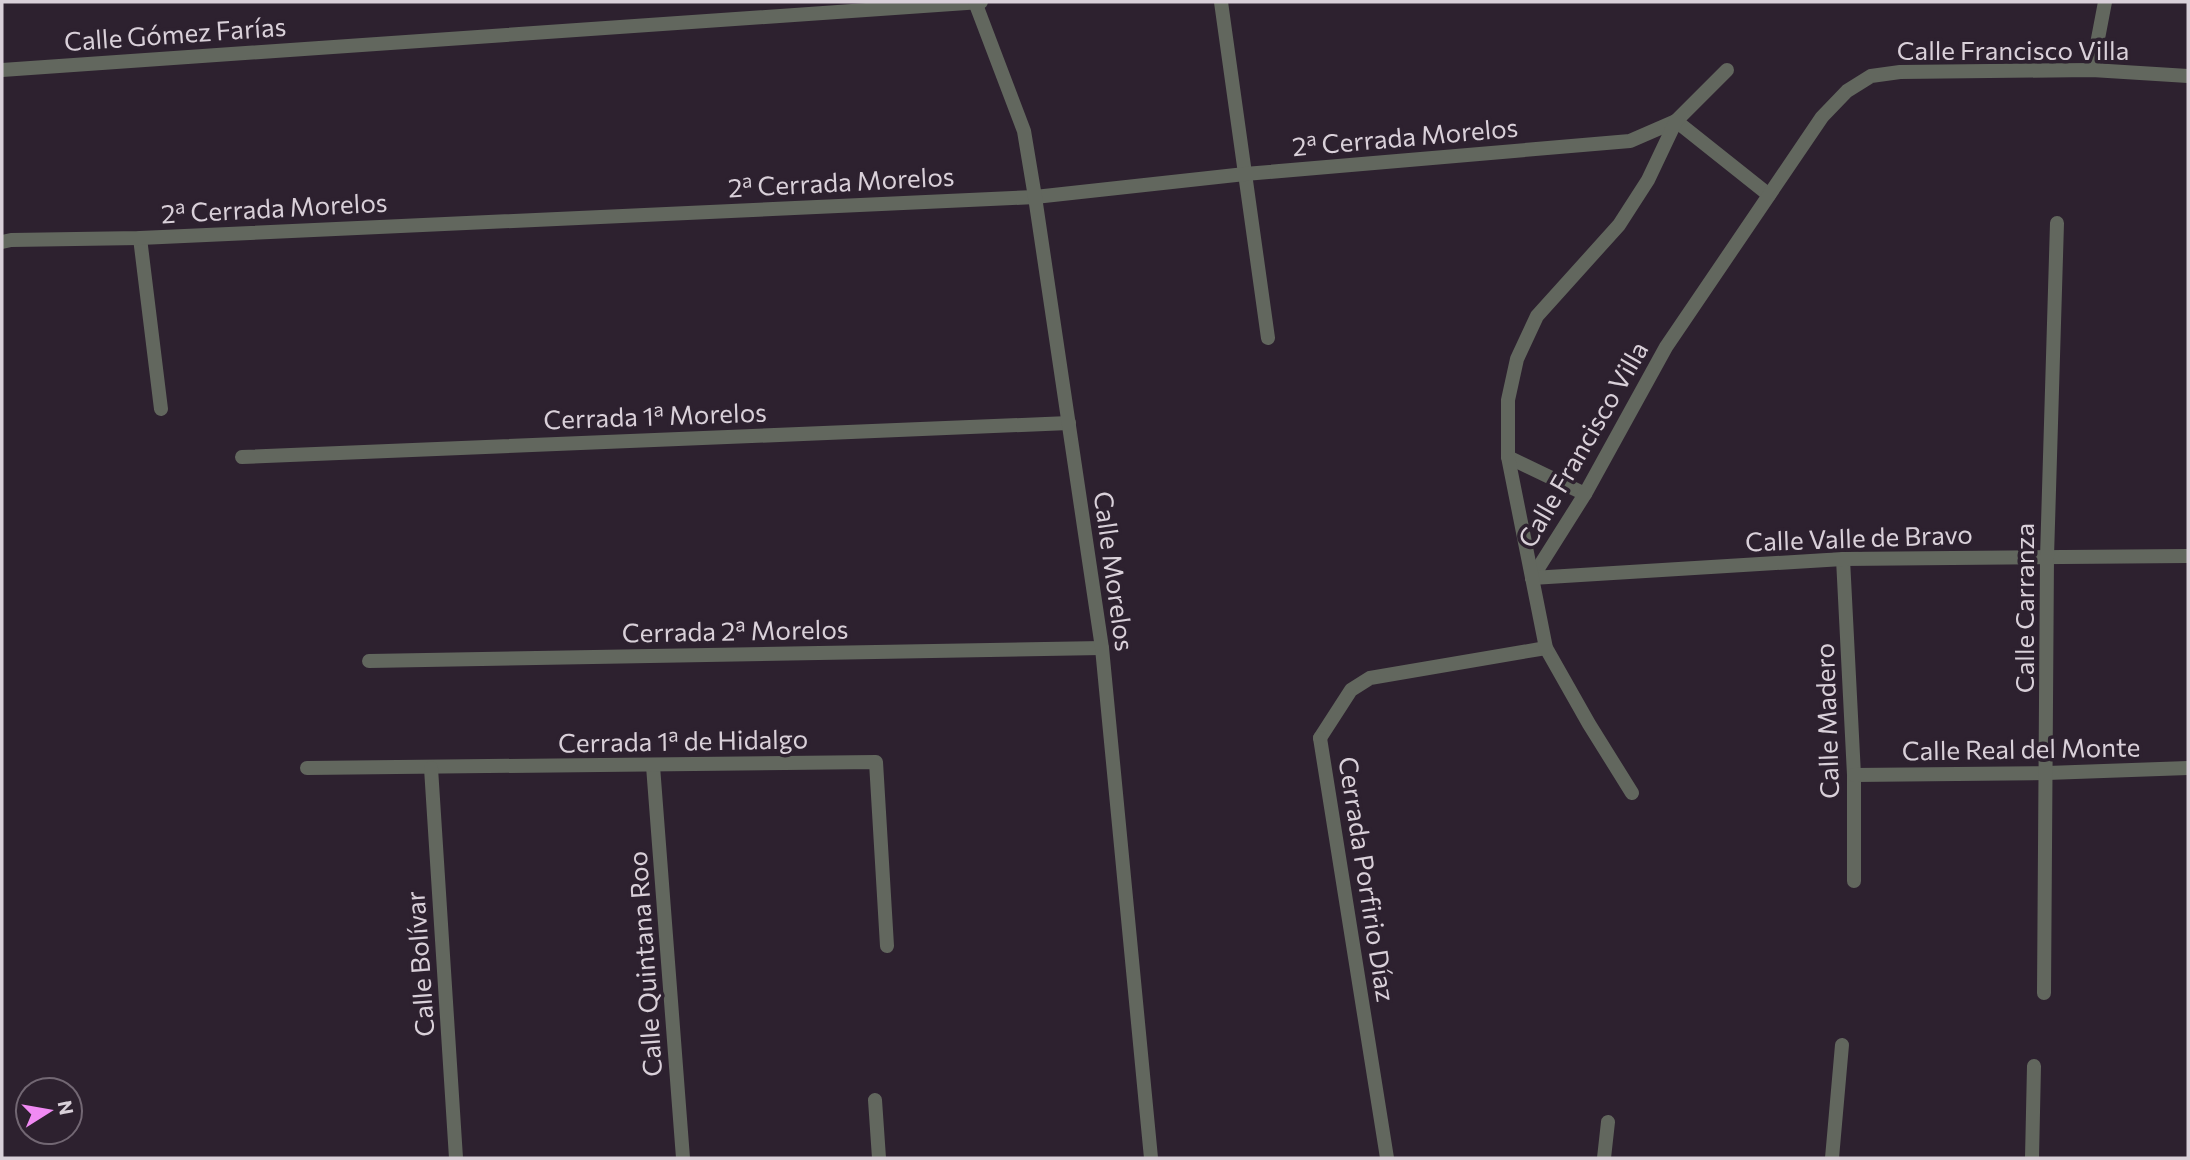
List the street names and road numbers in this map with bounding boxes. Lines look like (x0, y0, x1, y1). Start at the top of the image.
street label: Calle Gómez Farías (63, 10, 287, 56)
street label: Calle Francisco Villa (1897, 34, 2129, 65)
street label: 2ª Cerrada Morelos (1291, 111, 1519, 161)
street label: 2ª Cerrada Morelos (727, 160, 955, 202)
street label: 2ª Cerrada Morelos (160, 186, 388, 228)
street label: Calle Francisco Villa (1510, 336, 1654, 552)
street label: Cerrada 1ª Morelos (543, 396, 767, 434)
street label: Calle Morelos (1088, 489, 1142, 653)
street label: Calle Valle de Bravo (1745, 518, 1973, 556)
street label: Calle Carranza (2008, 523, 2039, 693)
street label: Cerrada 2ª Morelos (621, 613, 849, 647)
street label: Calle Madero (1808, 643, 1844, 799)
street label: Cerrada 1ª de Hidalgo (558, 722, 808, 758)
street label: Calle Real del Monte (1901, 730, 2141, 766)
street label: Cerrada Porfirio Díaz (1333, 754, 1403, 1004)
street label: Calle Quintana Roo (621, 850, 667, 1078)
street label: Calle Bolívar (398, 890, 440, 1038)

